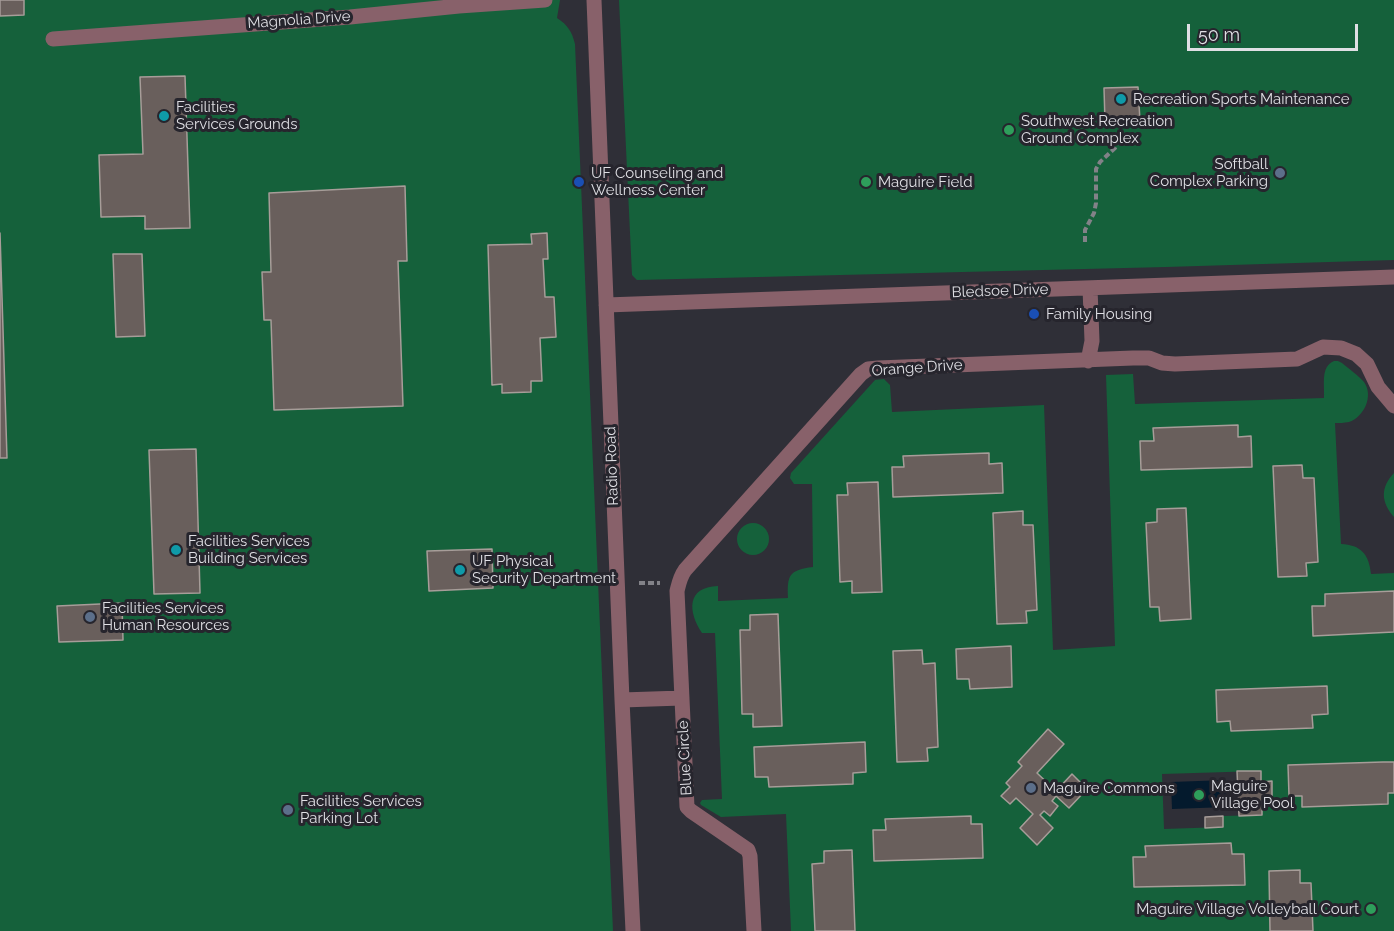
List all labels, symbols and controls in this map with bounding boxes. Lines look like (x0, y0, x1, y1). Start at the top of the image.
street label: Magnolia Drive (247, 7, 351, 33)
scale bar (1190, 12, 1361, 50)
text: 50 m (1198, 24, 1240, 45)
place label: Recreation Sports Maintenance (1133, 90, 1349, 108)
marker: Recreation Sports Maintenance (1114, 92, 1128, 106)
place label: Facilities Services Grounds (176, 98, 297, 133)
marker: Facilities Services Grounds (157, 109, 171, 123)
place label: Southwest Recreation Ground Complex (1021, 112, 1173, 147)
marker: Southwest Recreation Ground Complex (1002, 123, 1016, 137)
place label: Softball Complex Parking (1150, 155, 1268, 190)
place label: UF Counseling and Wellness Center (591, 164, 723, 199)
marker: Softball Complex Parking (1273, 166, 1287, 180)
place label: Maguire Field (878, 173, 973, 191)
marker: UF Counseling and Wellness Center (572, 175, 586, 189)
marker: Maguire Field (859, 175, 873, 189)
street label: Bledsoe Drive (951, 280, 1049, 302)
place label: Family Housing (1046, 305, 1152, 323)
marker: Family Housing (1027, 307, 1041, 321)
street label: Orange Drive (871, 356, 963, 380)
street label: Radio Road (602, 426, 622, 506)
place label: Facilities Services Building Services (188, 532, 310, 567)
marker: Facilities Services Building Services (169, 543, 183, 557)
place label: UF Physical Security Department (472, 552, 616, 587)
marker: UF Physical Security Department (453, 563, 467, 577)
place label: Facilities Services Human Resources (102, 599, 229, 634)
marker: Facilities Services Human Resources (83, 610, 97, 624)
street label: Blue Circle (674, 720, 696, 796)
place label: Maguire Village Pool (1211, 777, 1294, 812)
place label: Maguire Commons (1043, 779, 1175, 797)
marker: Maguire Commons (1024, 781, 1038, 795)
marker: Maguire Village Pool (1192, 788, 1206, 802)
place label: Facilities Services Parking Lot (300, 792, 422, 827)
marker: Facilities Services Parking Lot (281, 803, 295, 817)
place label: Maguire Village Volleyball Court (1136, 900, 1359, 918)
marker: Maguire Village Volleyball Court (1364, 902, 1378, 916)

